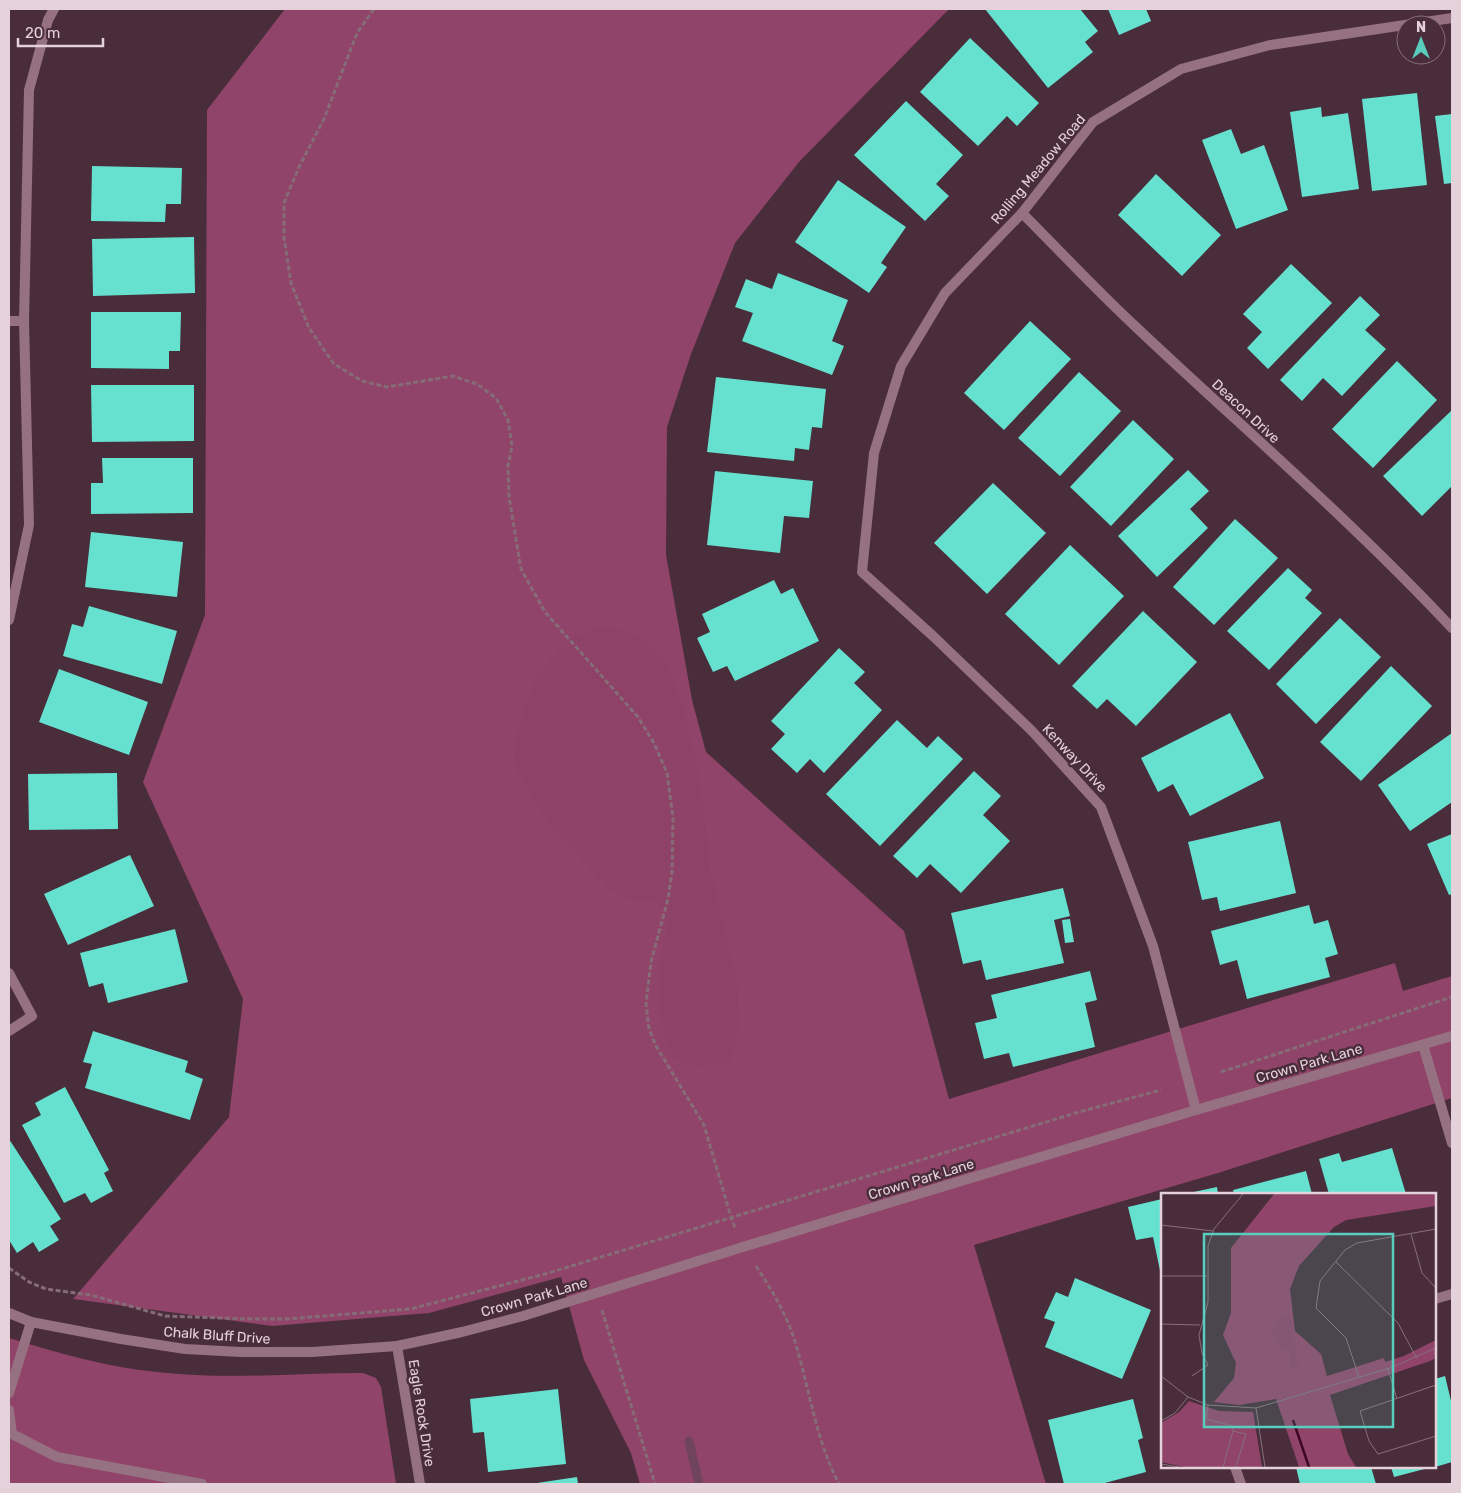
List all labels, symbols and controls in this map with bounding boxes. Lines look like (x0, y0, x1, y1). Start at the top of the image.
scale bar (18, 15, 102, 47)
north arrow (1396, 15, 1446, 65)
text: N (1416, 19, 1426, 36)
text: 20 m (25, 24, 60, 42)
street label: Rolling Meadow Road (988, 111, 1089, 228)
street label: Deacon Drive (1208, 376, 1283, 447)
street label: Kenway Drive (1039, 721, 1111, 796)
street label: Crown Park Lane (1254, 1040, 1364, 1087)
street label: Crown Park Lane (866, 1155, 976, 1204)
inset map (1161, 1193, 1436, 1468)
street label: Crown Park Lane (479, 1274, 589, 1321)
street label: Chalk Bluff Drive (163, 1323, 271, 1348)
street label: Eagle Rock Drive (405, 1358, 438, 1468)

